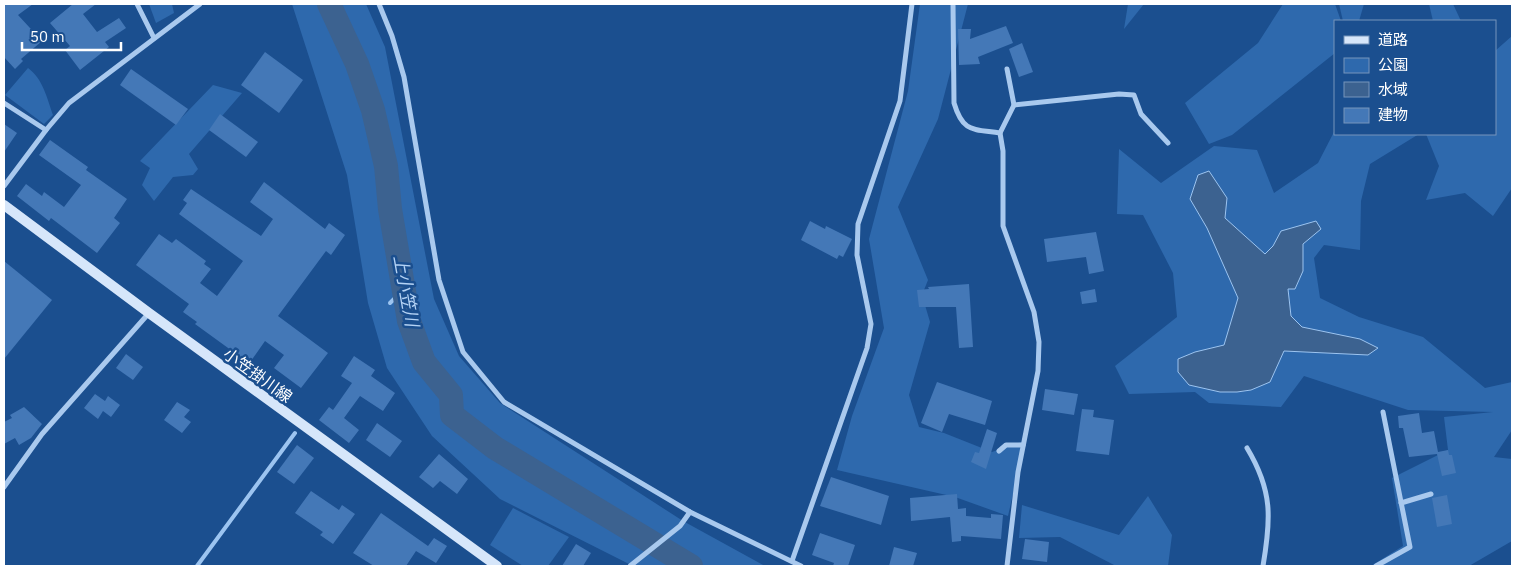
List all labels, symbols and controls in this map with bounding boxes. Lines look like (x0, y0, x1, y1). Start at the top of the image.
scale bar (22, 20, 121, 52)
legend (1334, 20, 1496, 135)
text: 50 m (30, 27, 65, 46)
text: 道路 (1378, 30, 1408, 49)
text: 公園 (1378, 55, 1408, 74)
text: 水域 (1378, 80, 1408, 99)
text: 建物 (1378, 105, 1408, 124)
water label: 上小笠川 (389, 253, 424, 330)
street label: 小笠掛川線 (220, 343, 296, 407)

